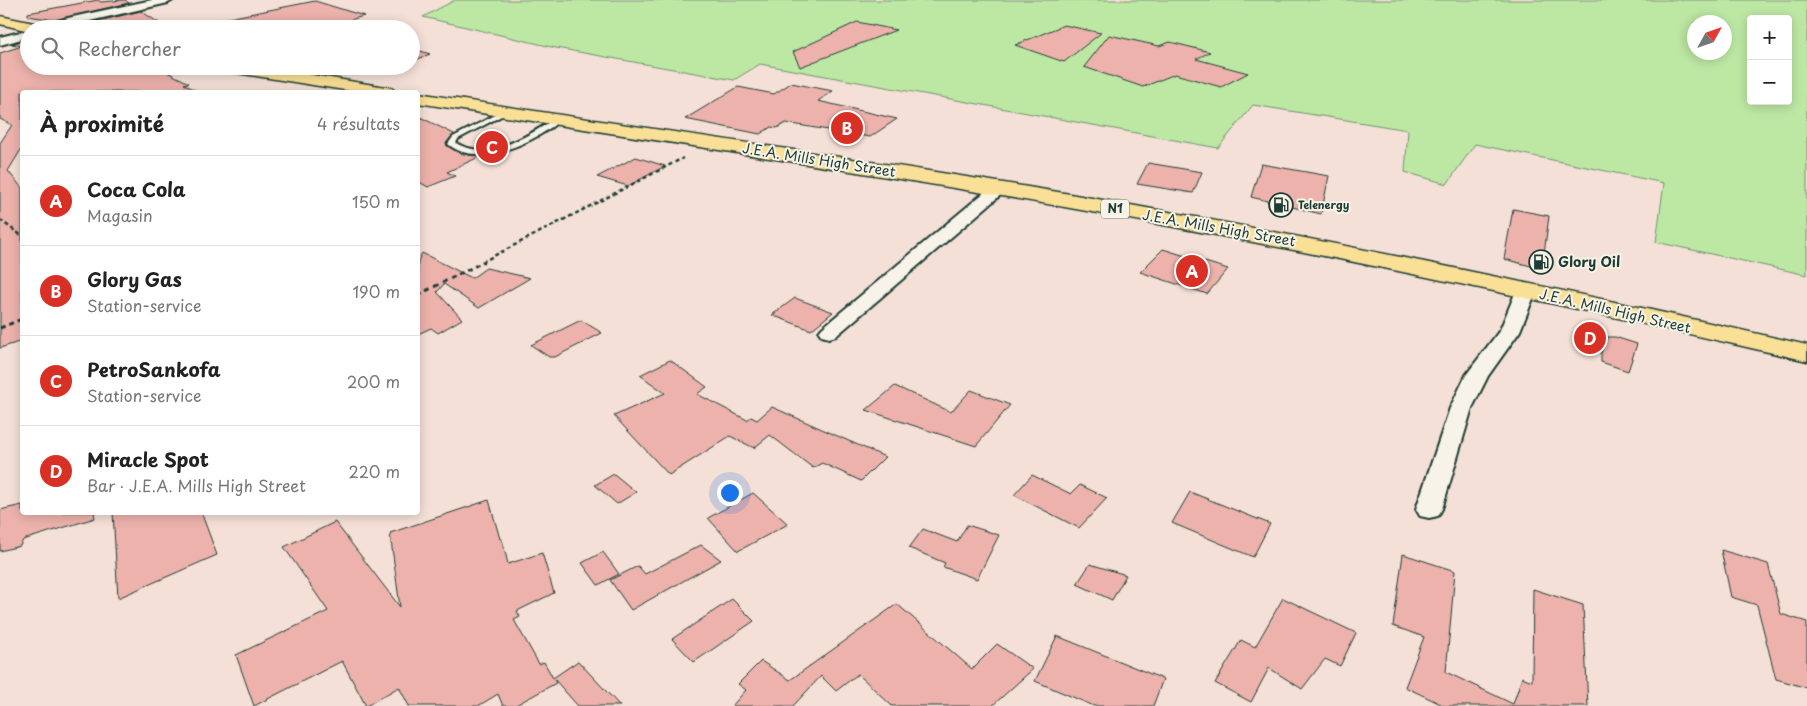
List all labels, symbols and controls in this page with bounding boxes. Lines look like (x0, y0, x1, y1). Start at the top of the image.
north arrow (1687, 15, 1732, 60)
map controls (1747, 15, 1792, 105)
button: + (1747, 15, 1792, 60)
search box (20, 20, 420, 75)
icon: search (38, 34, 66, 62)
text: Rechercher (78, 34, 181, 62)
button: − (1747, 60, 1792, 105)
text: À proximité (40, 107, 164, 139)
pin: B (831, 109, 863, 147)
text: 4 résultats (317, 111, 400, 135)
pin: C (476, 128, 508, 166)
street label: J.E.A. Mills High Street (741, 137, 898, 182)
text: Coca Cola (87, 175, 186, 203)
text: A (50, 189, 62, 213)
text: 150 m (352, 189, 400, 213)
fuel station icon: Telenergy (1268, 192, 1294, 218)
place label: Telenergy (1298, 196, 1350, 213)
road number: N1 (1101, 200, 1129, 218)
text: Magasin (87, 203, 153, 227)
street label: J.E.A. Mills High Street (1141, 204, 1297, 251)
fuel station icon: Glory Oil (1528, 249, 1554, 275)
place label: Glory Oil (1558, 251, 1620, 272)
pin: A (1176, 252, 1208, 290)
text: Glory Gas (87, 265, 182, 293)
text: B (51, 279, 61, 303)
text: 190 m (352, 279, 400, 303)
street label: J.E.A. Mills High Street (1537, 283, 1693, 338)
text: Station-service (87, 293, 201, 317)
pin: D (1574, 319, 1606, 357)
text: PetroSankofa (87, 355, 220, 383)
text: C (50, 369, 62, 393)
text: 200 m (347, 369, 400, 393)
text: Station-service (87, 383, 201, 407)
text: Miracle Spot (87, 445, 209, 473)
text: D (50, 459, 62, 483)
text: 220 m (349, 459, 400, 483)
text: Bar · J.E.A. Mills High Street (87, 473, 306, 497)
your location (717, 480, 743, 506)

